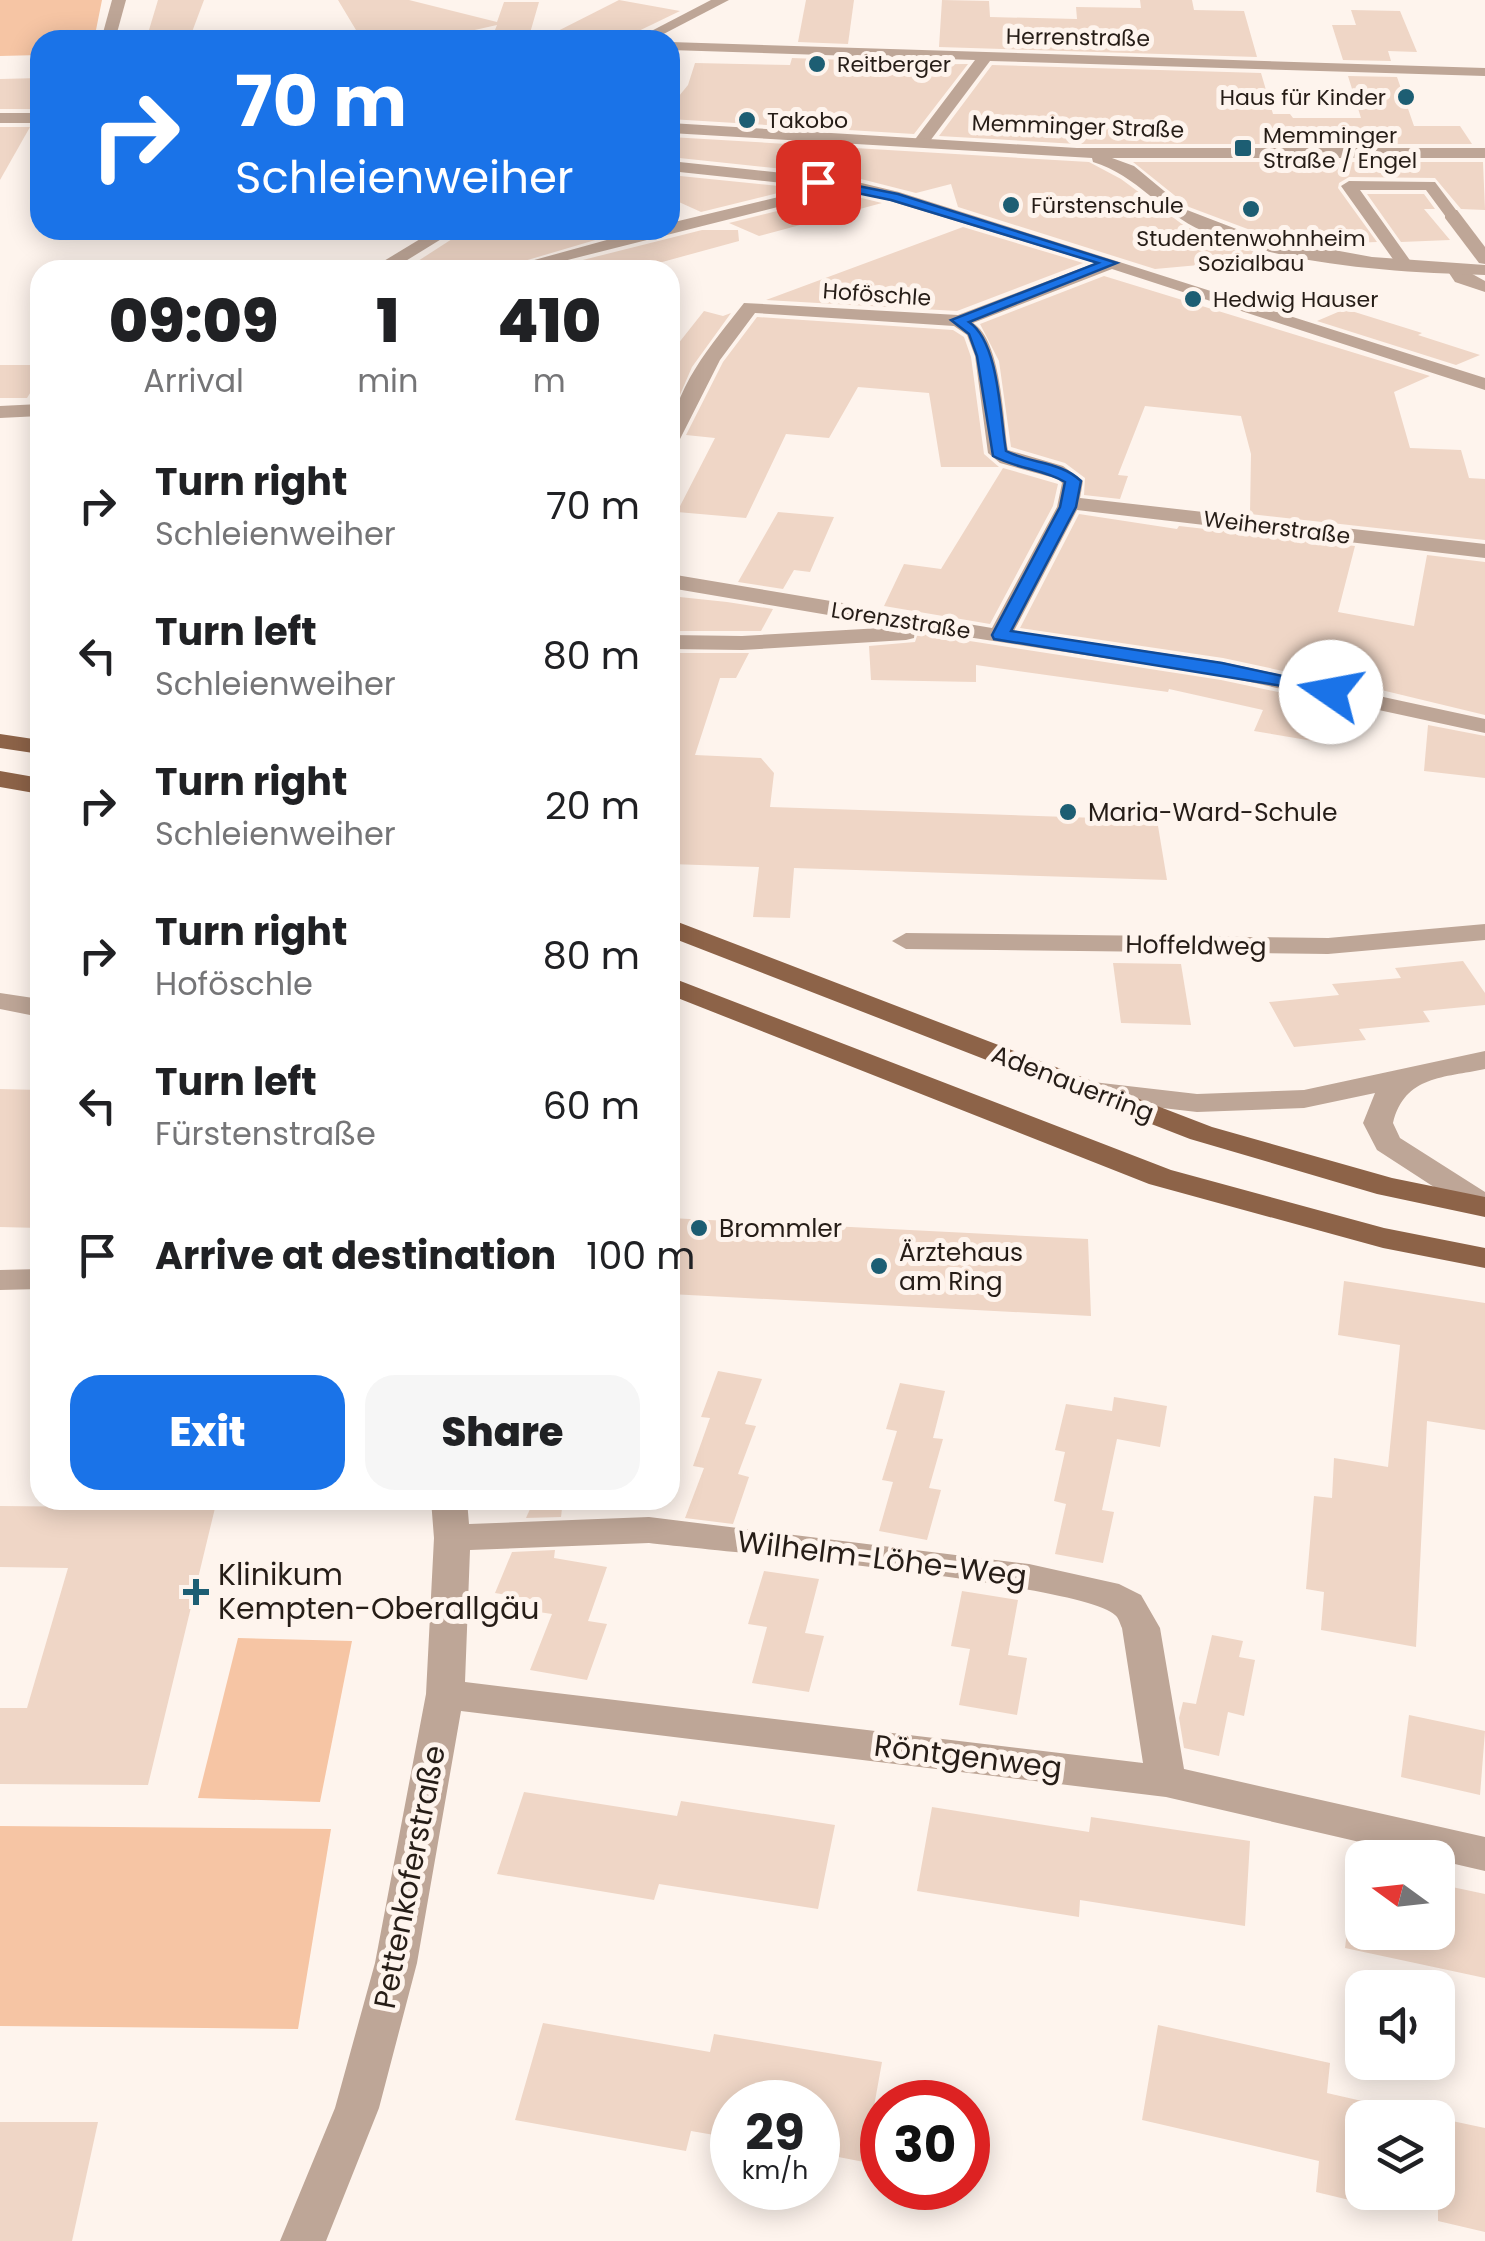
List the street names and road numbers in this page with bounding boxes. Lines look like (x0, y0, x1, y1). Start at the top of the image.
street label: Herrenstraße (1006, 21, 1150, 54)
street label: Memminger Straße (971, 107, 1185, 146)
street label: Hoföschle (822, 275, 932, 314)
street label: Weiherstraße (1202, 503, 1352, 552)
street label: Lorenzstraße (829, 594, 973, 647)
street label: Hoffeldweg (1125, 927, 1267, 964)
street label: Adenauerring (987, 1036, 1159, 1131)
street label: Wilhelm-Löhe-Weg (735, 1519, 1029, 1598)
street label: Röntgenweg (872, 1724, 1065, 1789)
street label: Pettenkoferstraße (363, 1742, 456, 2012)

